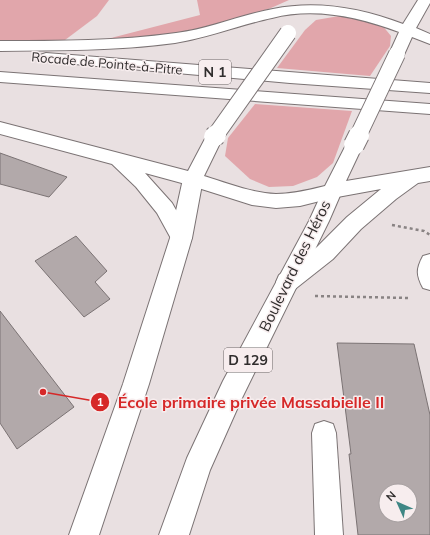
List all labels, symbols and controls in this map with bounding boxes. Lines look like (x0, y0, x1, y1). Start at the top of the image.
street label: Rocade de Pointe-à-Pitre (31, 48, 183, 78)
road number: N 1 (199, 60, 231, 84)
street label: Boulevard des Héros (255, 197, 335, 335)
road number: D 129 (224, 348, 272, 372)
callout: École primaire privée Massabielle II (90, 388, 393, 416)
text: École primaire privée Massabielle II (118, 392, 384, 412)
text: 1 (96, 394, 104, 409)
north arrow (378, 483, 418, 523)
text: N (383, 488, 399, 504)

